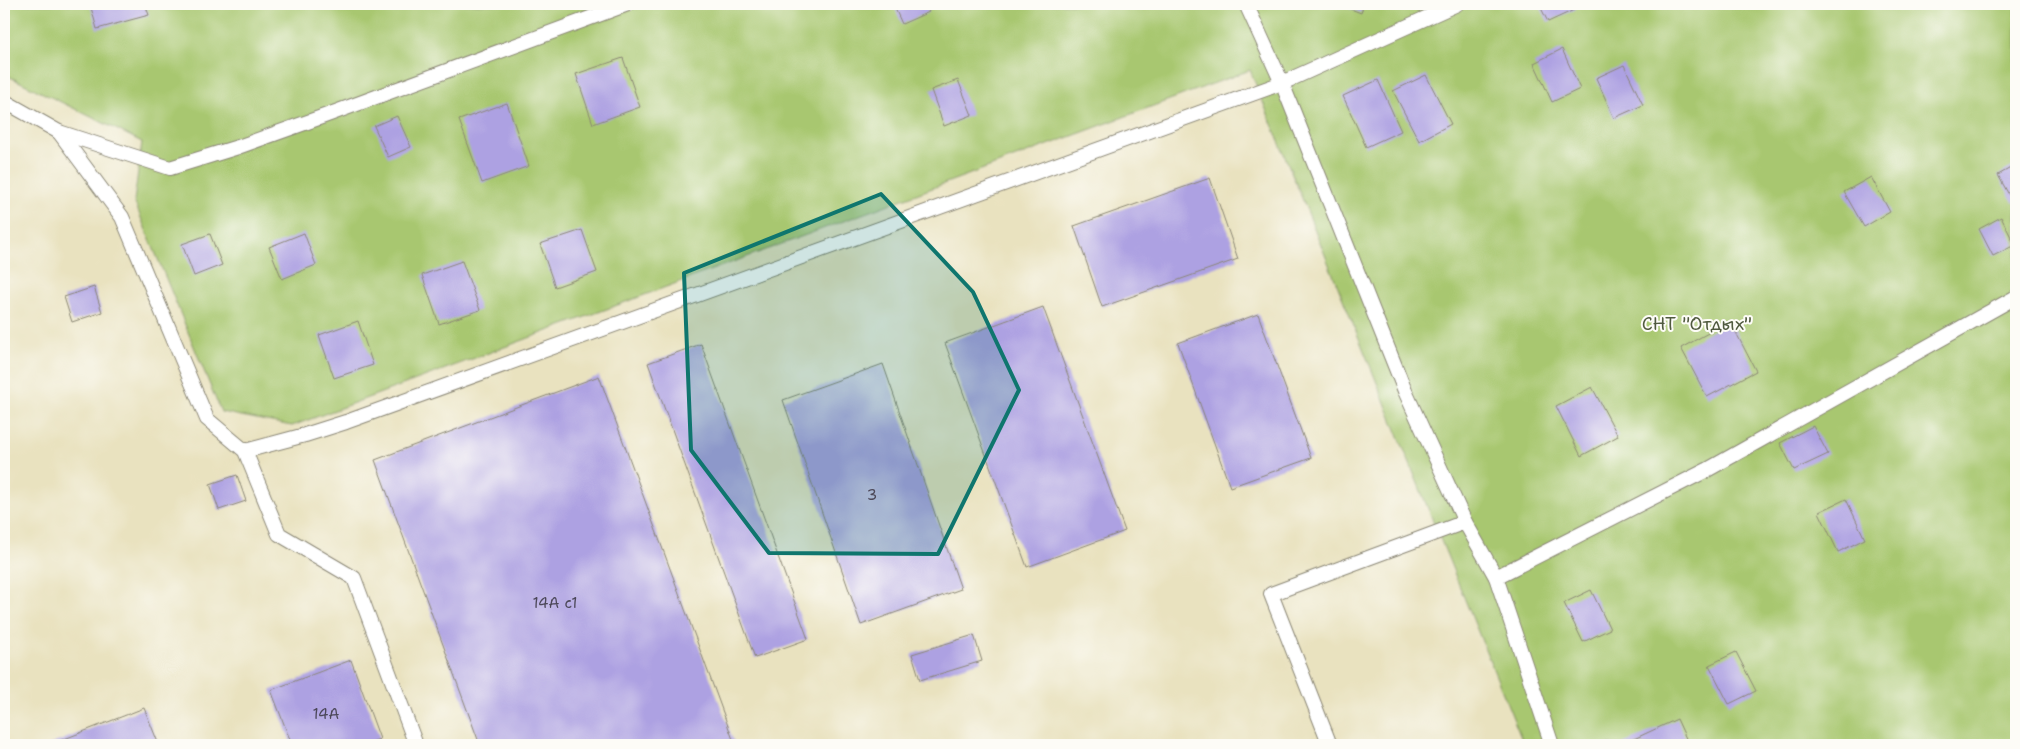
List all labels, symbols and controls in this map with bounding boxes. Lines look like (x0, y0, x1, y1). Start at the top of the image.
park label: СНТ "Отдых" (1642, 312, 1752, 336)
house number: 3 (867, 485, 877, 505)
house number: 14А с1 (533, 593, 577, 613)
house number: 14А (313, 704, 340, 724)

